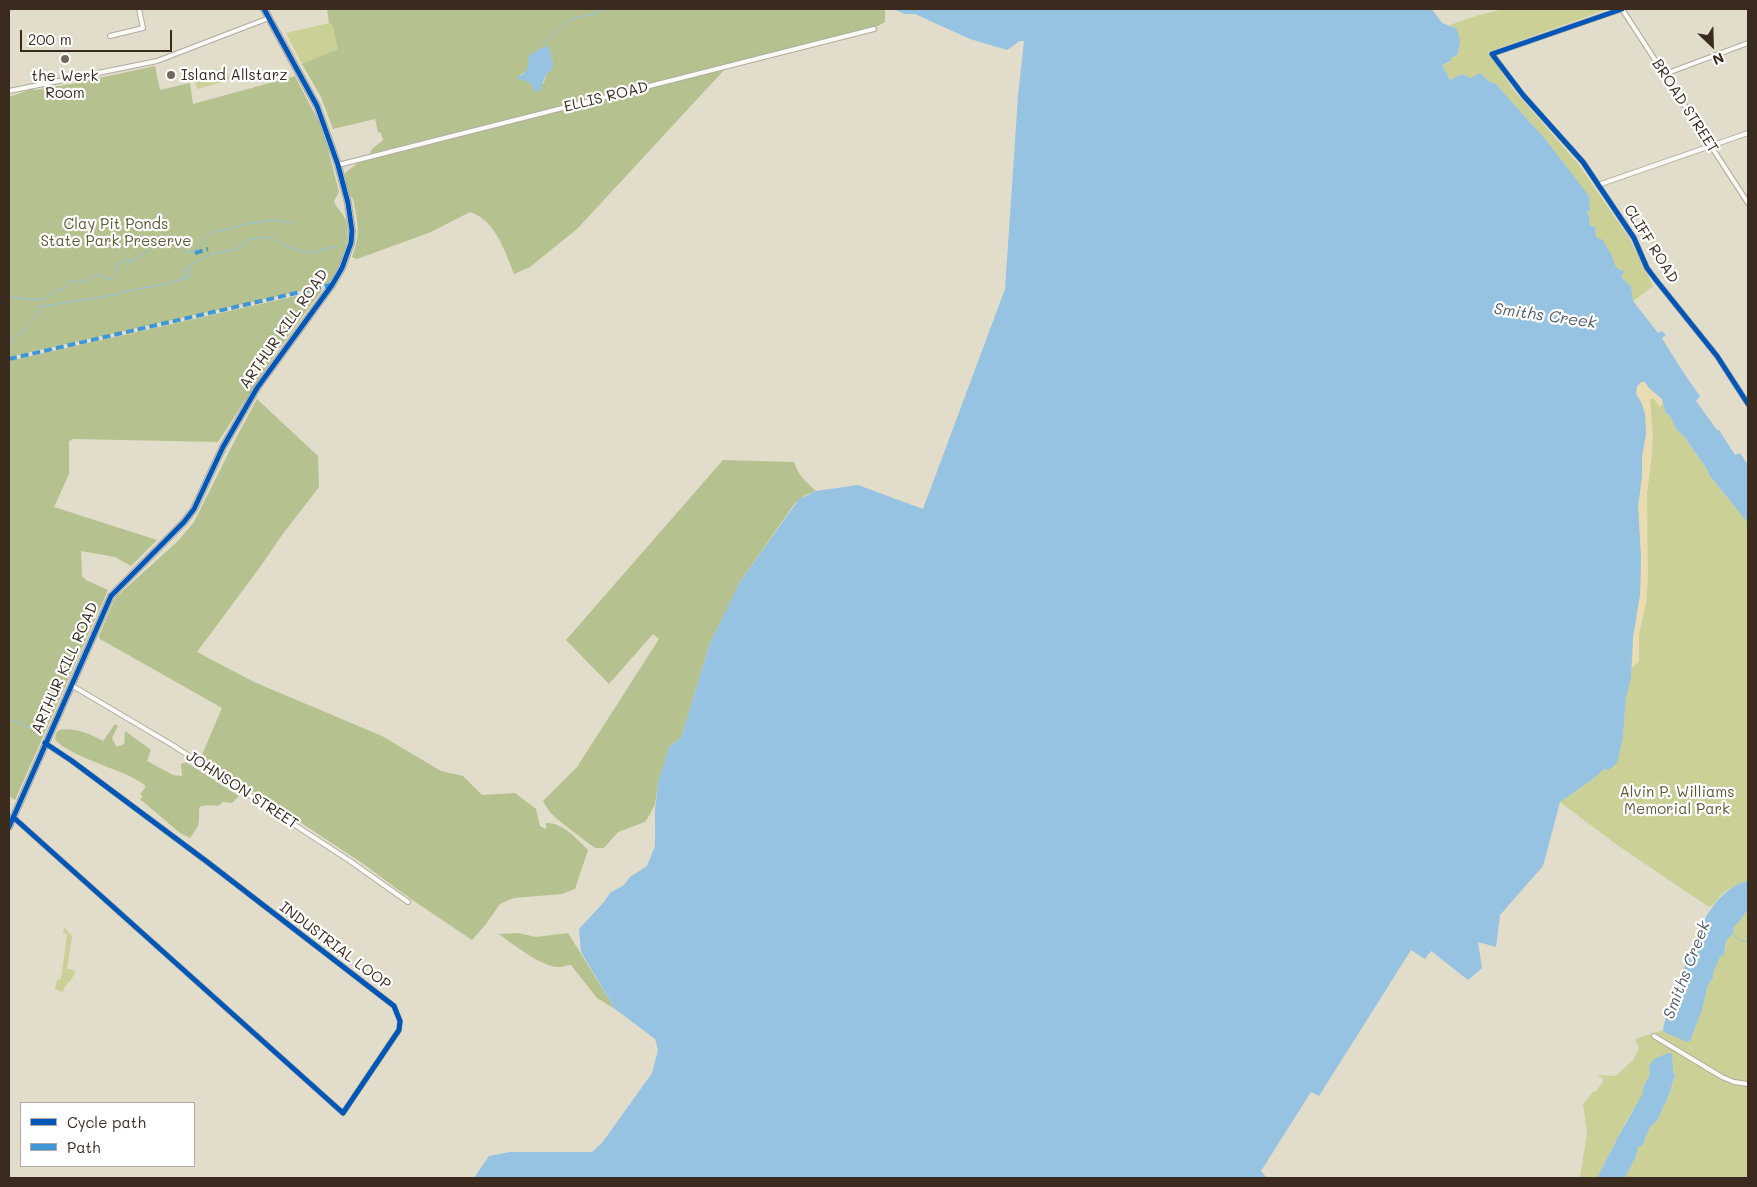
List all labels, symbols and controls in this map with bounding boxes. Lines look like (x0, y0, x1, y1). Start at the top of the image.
scale bar (22, 20, 175, 52)
north arrow (1687, 20, 1737, 70)
text: 200 m (28, 29, 72, 49)
text: N (1710, 48, 1727, 70)
marker: the Werk Room (59, 53, 71, 65)
street label: BROAD STREET (1648, 56, 1722, 156)
place label: Island Allstarz (181, 66, 288, 84)
place label: the Werk Room (31, 67, 99, 102)
marker: Island Allstarz (165, 69, 177, 81)
street label: ELLIS ROAD (562, 78, 650, 116)
street label: CLIFF ROAD (1620, 202, 1682, 286)
park label: Clay Pit Ponds State Park Preserve (40, 215, 192, 250)
street label: ARTHUR KILL ROAD (236, 266, 332, 392)
water label: Smiths Creek (1492, 299, 1598, 333)
street label: ARTHUR KILL ROAD (28, 600, 102, 736)
street label: JOHNSON STREET (183, 747, 301, 833)
park label: Alvin P. Williams Memorial Park (1619, 783, 1735, 818)
street label: INDUSTRIAL LOOP (276, 898, 394, 994)
water label: Smiths Creek (1660, 918, 1714, 1022)
legend (20, 1102, 195, 1167)
text: Cycle path (67, 1112, 146, 1132)
text: Path (67, 1137, 101, 1157)

